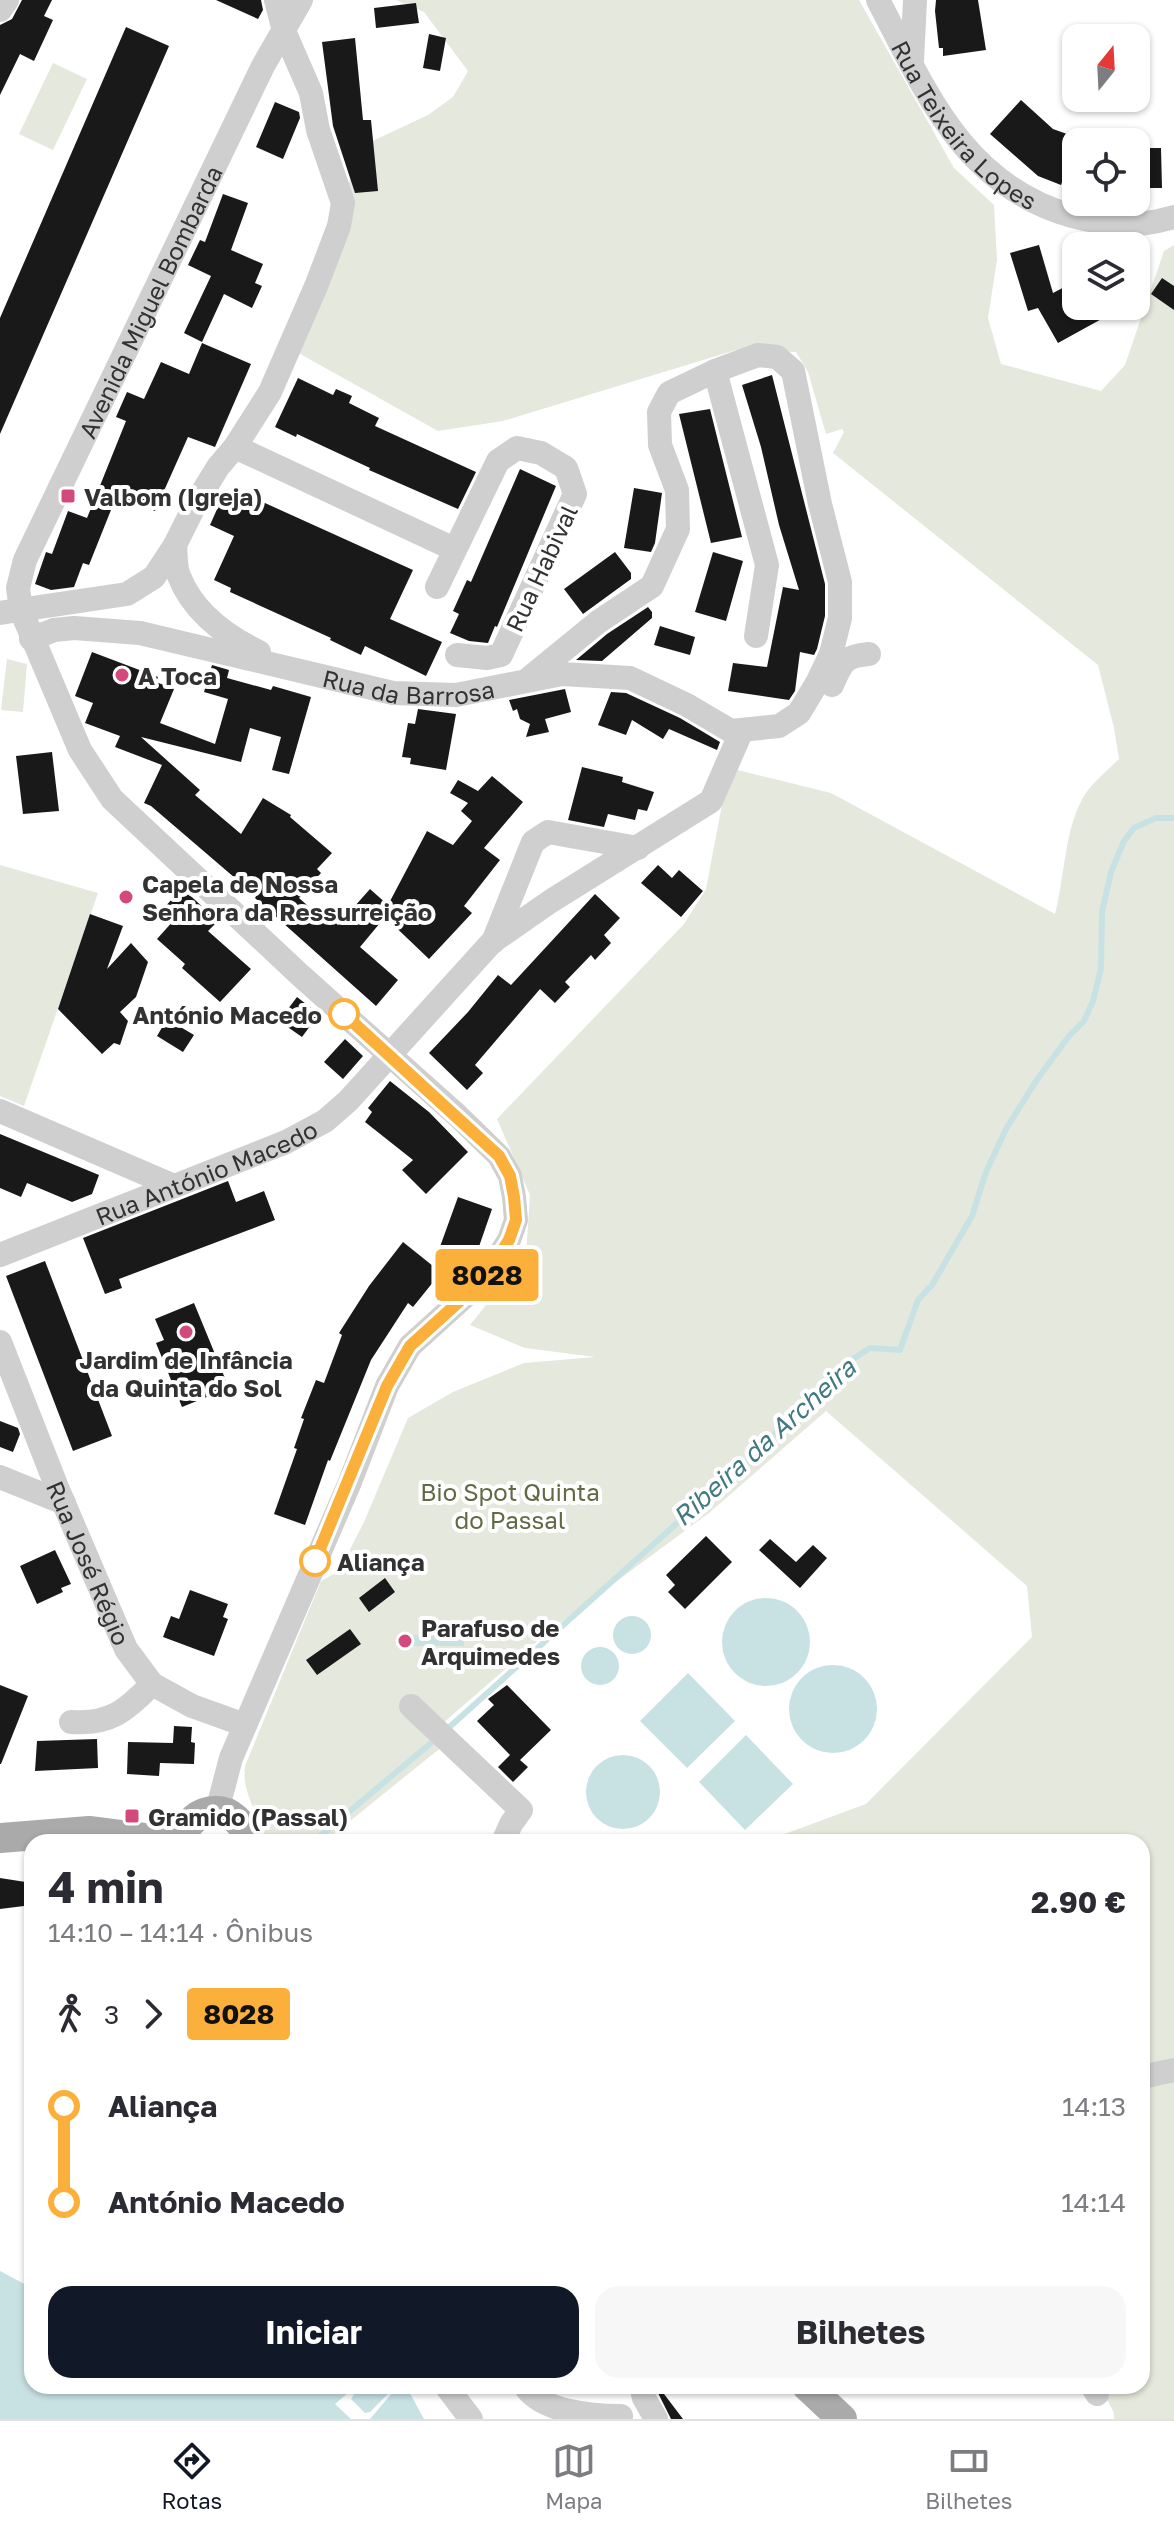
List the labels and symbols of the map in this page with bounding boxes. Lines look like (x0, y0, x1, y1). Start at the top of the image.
north arrow (1062, 24, 1150, 112)
street label: Rua Teixeira Lopes (887, 35, 1042, 215)
street label: Avenida Miguel Bombarda (72, 161, 227, 442)
place label: Valbom (Igreja) (84, 482, 262, 511)
marker: Valbom (Igreja) (59, 487, 77, 505)
street label: Rua Habival (499, 500, 583, 636)
place label: A Toca (138, 661, 217, 690)
street label: Rua da Barrosa (320, 662, 497, 710)
marker: A Toca (113, 666, 131, 684)
place label: Capela de Nossa Senhora da Ressurreição (142, 869, 432, 926)
marker: Capela de Nossa Senhora da Ressurreição (117, 888, 135, 906)
marker: António Macedo (329, 999, 359, 1029)
place label: António Macedo (133, 1000, 322, 1029)
street label: Rua António Macedo (91, 1114, 322, 1230)
line badge: 8028 (431, 1249, 543, 1301)
marker: Jardim de Infância da Quinta do Sol (177, 1323, 195, 1341)
place label: Jardim de Infância da Quinta do Sol (79, 1345, 293, 1402)
water label: Ribeira da Archeira (666, 1351, 863, 1532)
street label: Rua José Régio (41, 1476, 137, 1649)
park label: Bio Spot Quinta do Passal (420, 1477, 600, 1534)
marker: Aliança (300, 1546, 330, 1576)
place label: Aliança (337, 1547, 425, 1576)
place label: Parafuso de Arquimedes (421, 1613, 560, 1670)
marker: Parafuso de Arquimedes (396, 1632, 414, 1650)
place label: Gramido (Passal) (148, 1802, 348, 1831)
marker: Gramido (Passal) (123, 1807, 141, 1825)

